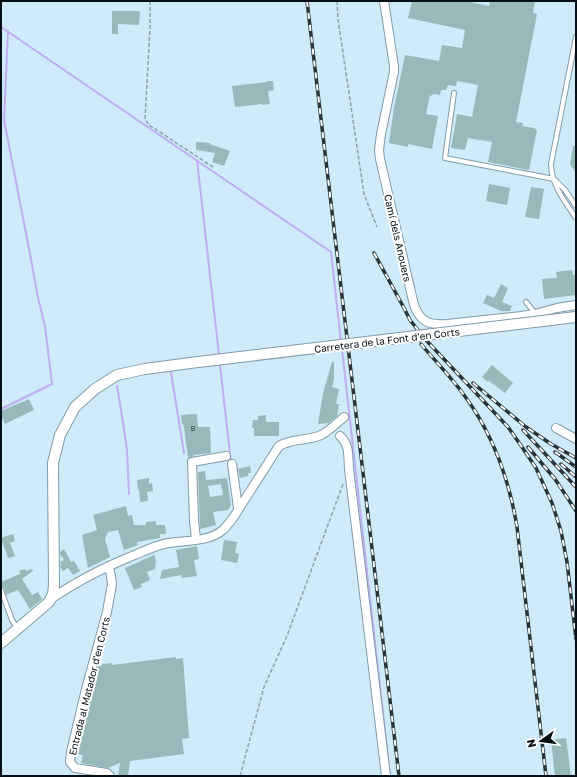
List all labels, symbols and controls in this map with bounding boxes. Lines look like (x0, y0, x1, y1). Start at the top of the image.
street label: Camí dels Anouers (382, 193, 414, 283)
street label: Carretera de la Font d'en Corts (313, 325, 461, 355)
house number: 8 (191, 423, 196, 433)
street label: Entrada al Matador d'en Corts (66, 615, 112, 757)
north arrow (521, 721, 561, 761)
text: N (523, 738, 538, 749)

